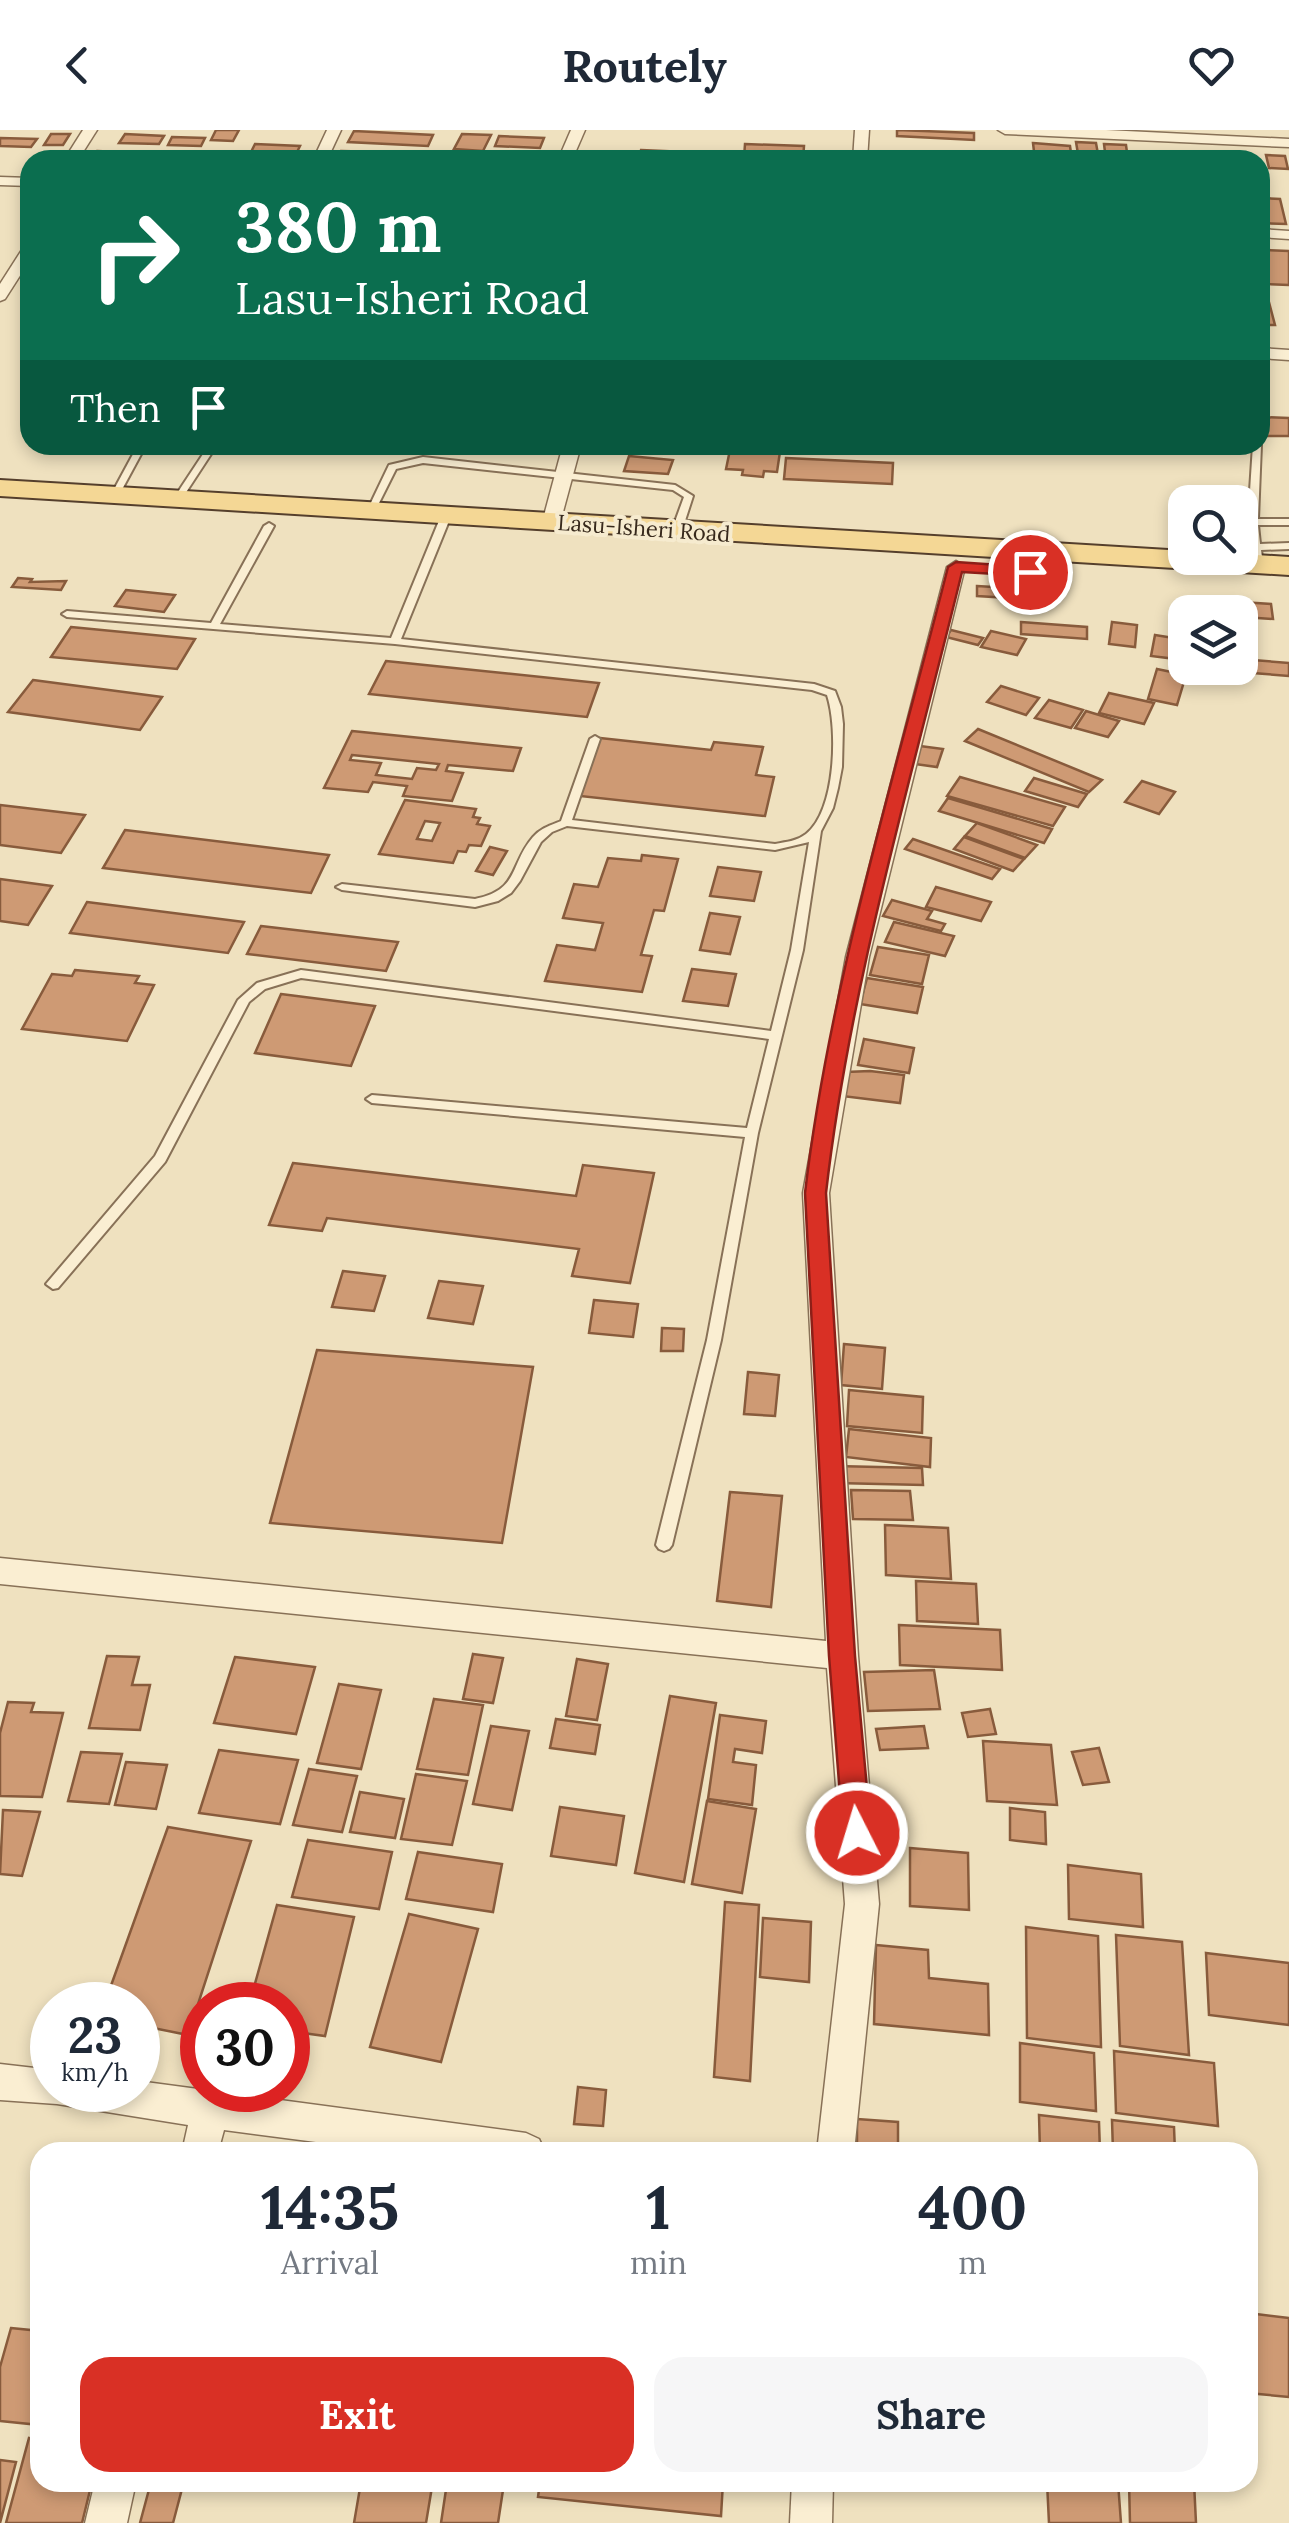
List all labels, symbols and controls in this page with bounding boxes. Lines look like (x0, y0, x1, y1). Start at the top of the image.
text: Routely (562, 37, 727, 94)
icon: back (50, 38, 105, 93)
icon: heart (1184, 38, 1239, 93)
text: 380 m (235, 182, 442, 271)
icon: right (70, 190, 200, 320)
text: Lasu-Isheri Road (235, 269, 589, 326)
icon: arrive (181, 380, 236, 435)
text: Then (70, 384, 161, 432)
map controls (1168, 485, 1258, 685)
button: search (1168, 485, 1258, 575)
street label: Lasu-Isheri Road (557, 508, 731, 548)
pin (988, 530, 1073, 615)
icon: arrive (1003, 545, 1058, 600)
button: layers (1168, 595, 1258, 685)
position arrow (805, 1781, 909, 1885)
speed limit sign: 30 (180, 1982, 310, 2112)
text: 23 (68, 2003, 122, 2067)
text: km/h (61, 2056, 129, 2088)
text: 14:35 (261, 2169, 399, 2245)
text: 1 (646, 2169, 671, 2245)
text: 400 (918, 2169, 1027, 2245)
text: Arrival (281, 2242, 379, 2283)
text: min (630, 2242, 687, 2283)
text: m (958, 2242, 987, 2283)
button: Exit (80, 2357, 634, 2472)
button: Share (654, 2357, 1208, 2472)

